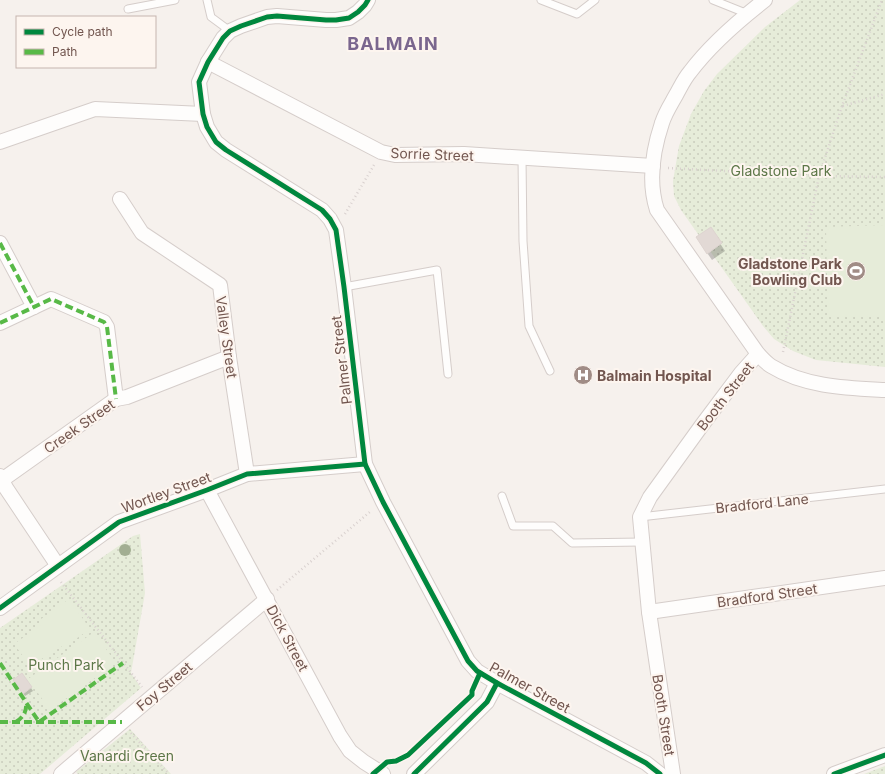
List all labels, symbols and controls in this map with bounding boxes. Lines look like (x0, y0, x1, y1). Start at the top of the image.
legend (16, 16, 156, 68)
text: Cycle path (52, 24, 113, 39)
district label: BALMAIN (347, 33, 439, 54)
text: Path (52, 44, 77, 59)
street label: Sorrie Street (390, 144, 474, 164)
park label: Gladstone Park (731, 162, 832, 179)
place label: Gladstone Park Bowling Club (738, 255, 843, 288)
sports icon: Gladstone Park Bowling Club (845, 260, 867, 282)
street label: Valley Street (213, 295, 241, 380)
street label: Palmer Street (327, 314, 355, 405)
street label: Booth Street (693, 358, 757, 434)
hospital icon: Balmain Hospital (572, 364, 594, 386)
place label: Balmain Hospital (597, 367, 712, 384)
street label: Creek Street (40, 395, 118, 457)
street label: Wortley Street (119, 468, 214, 516)
street label: Bradford Lane (714, 490, 810, 516)
street label: Bradford Street (716, 579, 819, 610)
street label: Dick Street (263, 602, 313, 674)
park label: Punch Park (28, 656, 104, 673)
street label: Foy Street (133, 658, 195, 714)
street label: Palmer Street (487, 658, 574, 716)
street label: Booth Street (649, 673, 679, 757)
park label: Vanardi Green (80, 747, 174, 764)

